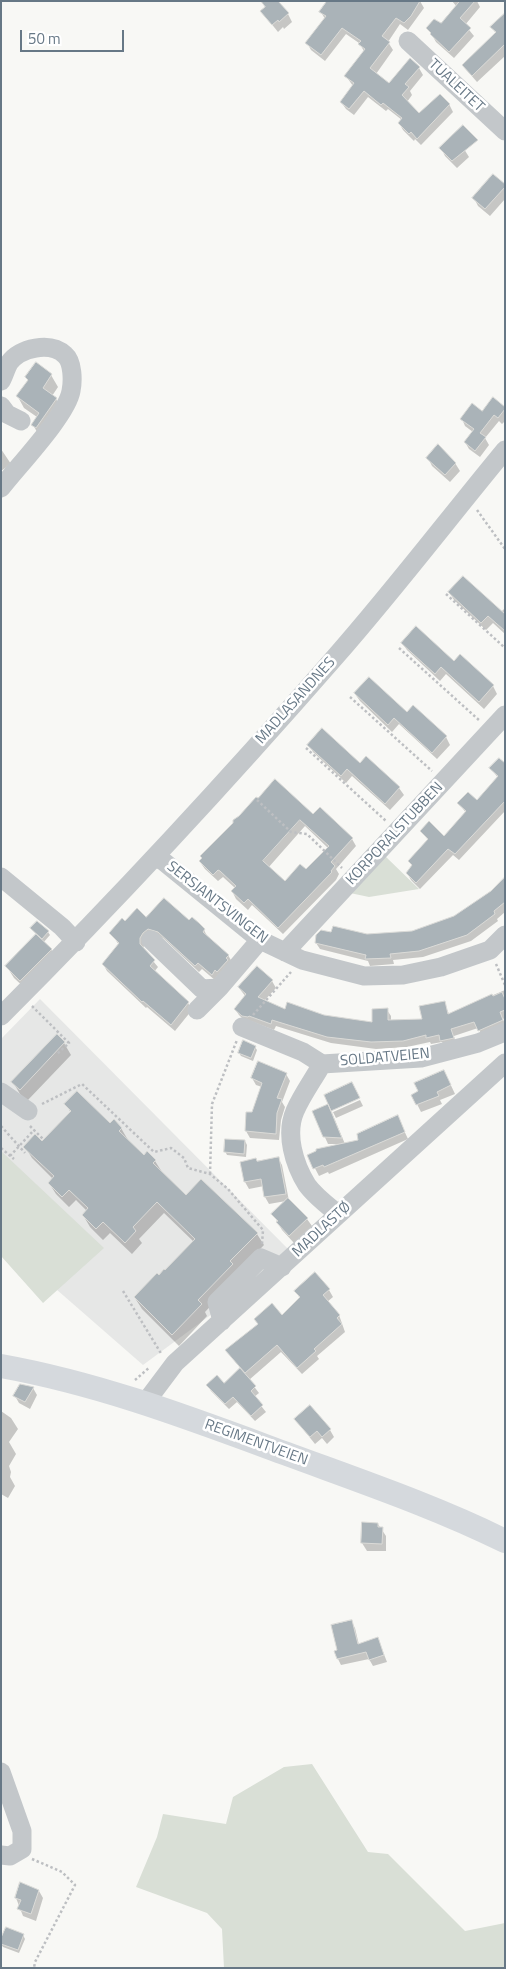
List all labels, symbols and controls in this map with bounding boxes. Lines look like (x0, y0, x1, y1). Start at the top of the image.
scale bar (22, 20, 126, 52)
text: 50 m (28, 27, 61, 50)
street label: TUALEITET (424, 56, 488, 116)
street label: MADLASANDNES (252, 654, 340, 748)
street label: KORPORALSTUBBEN (343, 779, 447, 889)
street label: SERSJANTSVINGEN (163, 858, 271, 948)
street label: SOLDATVEIEN (339, 1045, 431, 1071)
street label: MADLASTØ (289, 1199, 355, 1261)
street label: REGIMENTVEIEN (202, 1416, 310, 1470)

